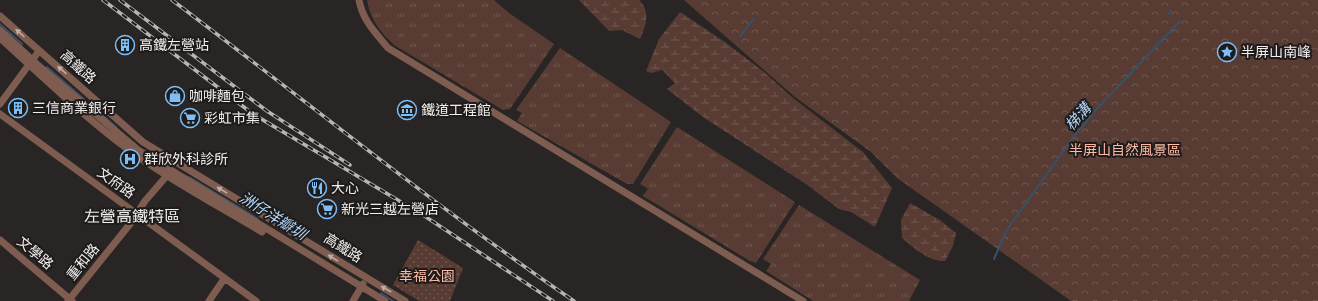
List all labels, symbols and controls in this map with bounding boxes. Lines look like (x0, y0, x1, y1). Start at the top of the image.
one-way arrow (14, 29, 25, 38)
building icon: 高鐵左營站 (114, 34, 136, 56)
place label: 高鐵左營站 (139, 36, 209, 55)
place icon: 半屏山南峰 (1216, 41, 1238, 63)
place label: 半屏山南峰 (1241, 43, 1311, 62)
street label: 高鐵路 (56, 46, 100, 88)
one-way arrow (56, 66, 67, 75)
shop icon: 咖啡麵包 (164, 85, 186, 107)
place label: 咖啡麵包 (189, 87, 245, 106)
building icon: 三信商業銀行 (7, 97, 29, 119)
water label: 梯溝 (1061, 98, 1097, 135)
place label: 三信商業銀行 (32, 99, 116, 118)
museum icon: 鐵道工程館 (396, 99, 418, 121)
place label: 鐵道工程館 (421, 101, 491, 120)
supermarket icon: 彩虹市集 (179, 107, 201, 129)
place label: 彩虹市集 (204, 109, 260, 128)
park label: 半屏山自然風景區 (1069, 141, 1181, 160)
hospital icon: 群欣外科診所 (119, 148, 141, 170)
place label: 群欣外科診所 (144, 150, 228, 169)
street label: 文府路 (93, 163, 139, 203)
restaurant icon: 大心 (306, 177, 328, 199)
place label: 大心 (331, 179, 359, 198)
one-way arrow (216, 186, 228, 193)
water label: 洲仔洋瓣圳 (236, 188, 312, 245)
supermarket icon: 新光三越左營店 (316, 198, 338, 220)
place label: 新光三越左營店 (341, 200, 439, 219)
district label: 左營高鐵特區 (84, 206, 180, 228)
street label: 高鐵路 (320, 229, 366, 267)
street label: 文學路 (13, 232, 57, 274)
street label: 重和路 (62, 240, 104, 284)
one-way arrow (327, 254, 339, 261)
park label: 幸福公園 (399, 267, 455, 286)
one-way arrow (380, 286, 392, 293)

